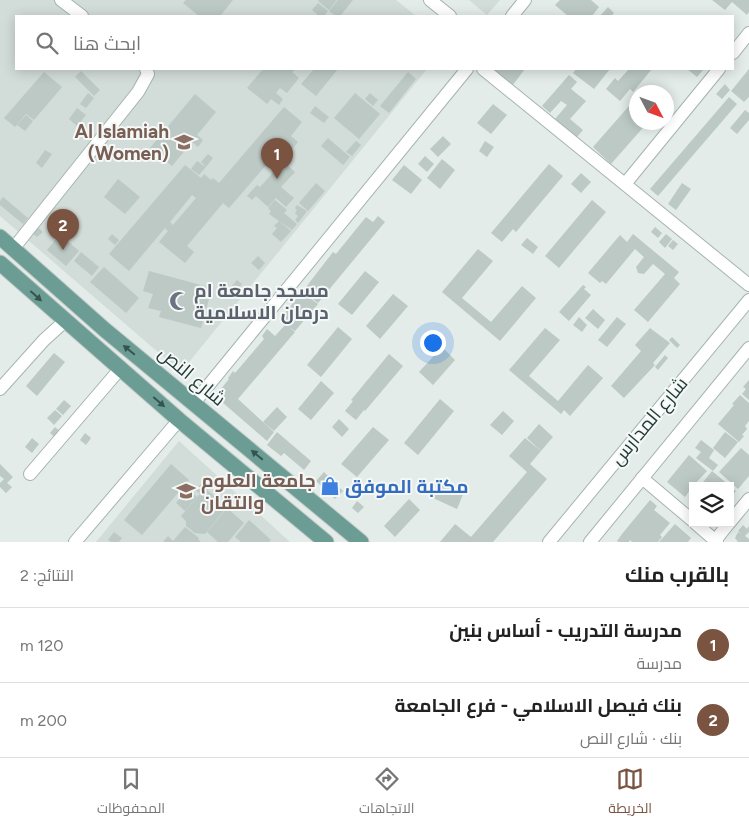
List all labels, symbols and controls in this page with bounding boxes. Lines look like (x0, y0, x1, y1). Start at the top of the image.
search box (15, 15, 734, 70)
icon: search (33, 29, 61, 57)
text: ابحث هنا (73, 32, 141, 55)
north arrow (629, 85, 674, 130)
place label: Al Islamiah (Women) (75, 120, 169, 165)
school or university icon: Al Islamiah (Women) (173, 131, 195, 153)
pin: 1 (261, 138, 293, 179)
pin: 2 (47, 209, 79, 250)
place label: مسجد جامعة ام درمان الاسلامية (194, 279, 329, 324)
one-way arrow (30, 290, 43, 301)
mosque icon: مسجد جامعة ام درمان الاسلامية (168, 290, 190, 312)
your location (420, 330, 446, 356)
street label: شارع النص (152, 341, 230, 412)
one-way arrow (123, 344, 136, 355)
street label: شارع المدارس (605, 372, 694, 471)
one-way arrow (153, 396, 165, 407)
one-way arrow (250, 450, 263, 461)
place label: جامعة العلوم والتقان (201, 469, 316, 514)
shop icon: مكتبة الموفق (319, 475, 341, 497)
place label: مكتبة الموفق (345, 475, 469, 498)
school or university icon: جامعة العلوم والتقان (175, 480, 197, 502)
map controls (689, 482, 734, 527)
button: layers (689, 482, 734, 527)
text: بالقرب منك (625, 562, 729, 587)
text: النتائج: 2 (20, 566, 74, 585)
text: مدرسة التدريب - أساس بنين (449, 619, 682, 642)
text: 120 m (20, 636, 63, 655)
text: 1 (710, 636, 716, 655)
text: مدرسة (636, 654, 682, 673)
text: بنك فيصل الاسلامي - فرع الجامعة (394, 694, 682, 717)
text: 200 m (20, 711, 67, 730)
text: 2 (708, 711, 718, 730)
text: بنك · شارع النص (580, 729, 682, 748)
tab: المحفوظات (97, 765, 165, 821)
tab: الاتجاهات (359, 765, 414, 821)
tab: الخريطة (608, 765, 652, 821)

